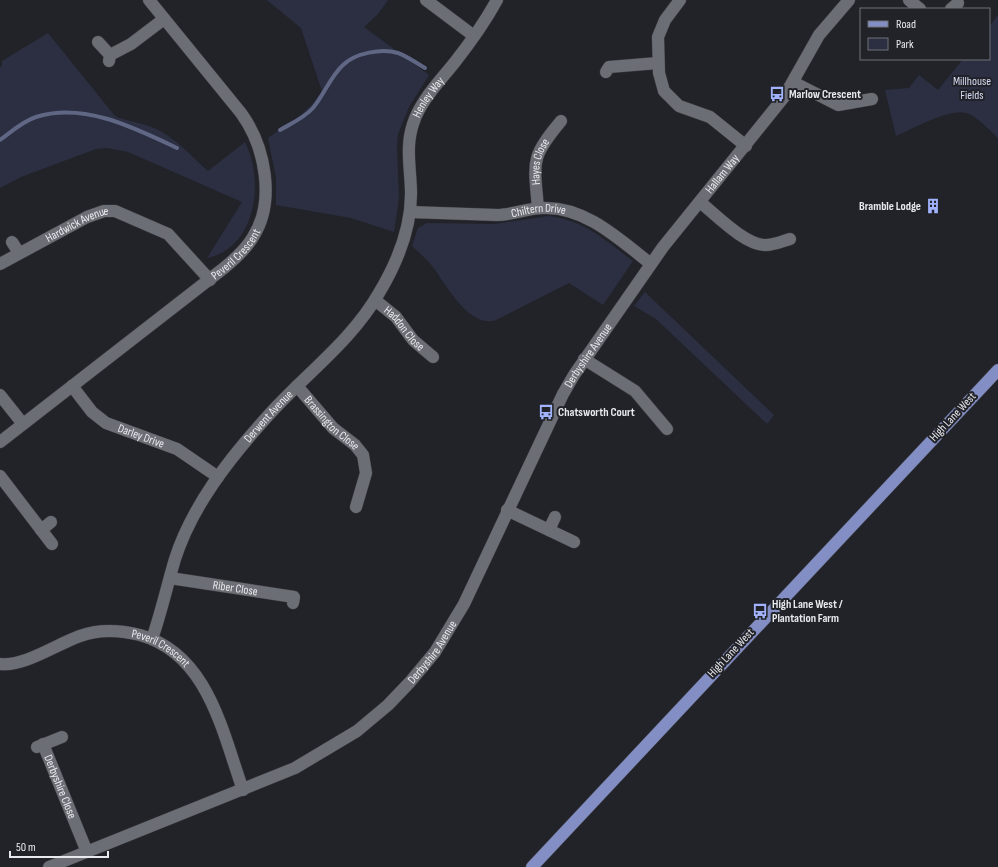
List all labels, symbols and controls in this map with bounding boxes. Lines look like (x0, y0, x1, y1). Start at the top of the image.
legend (860, 8, 990, 60)
text: Road (896, 17, 916, 32)
text: Park (896, 37, 914, 52)
street label: Henley Way (409, 73, 448, 120)
park label: Millhouse Fields (953, 74, 991, 103)
bus stop icon: Marlow Crescent (768, 85, 786, 103)
place label: Marlow Crescent (789, 87, 861, 102)
street label: Hayes Close (528, 135, 553, 186)
street label: Hallam Way (702, 151, 743, 196)
building icon: Bramble Lodge (924, 197, 942, 215)
place label: Bramble Lodge (859, 199, 921, 214)
street label: Chiltern Drive (510, 200, 568, 221)
street label: Hardwick Avenue (43, 204, 109, 246)
street label: Peveril Crescent (208, 226, 264, 283)
street label: Haddon Close (381, 303, 428, 354)
street label: Derbyshire Avenue (561, 320, 615, 390)
street label: Derwent Avenue (240, 387, 296, 446)
street label: High Lane West (927, 389, 980, 445)
street label: Brassington Close (301, 393, 363, 453)
bus stop icon: Chatsworth Court (537, 403, 555, 421)
place label: Chatsworth Court (558, 405, 635, 420)
street label: Darley Drive (116, 420, 167, 451)
street label: Riber Close (212, 577, 259, 599)
place label: High Lane West / Plantation Farm (772, 597, 843, 626)
bus stop icon: High Lane West / Plantation Farm (751, 602, 769, 620)
street label: Derbyshire Avenue (404, 617, 460, 687)
street label: High Lane West (705, 625, 758, 681)
street label: Peveril Crescent (130, 626, 194, 671)
street label: Derbyshire Close (41, 752, 80, 821)
scale bar (10, 833, 108, 859)
text: 50 m (16, 840, 36, 855)

